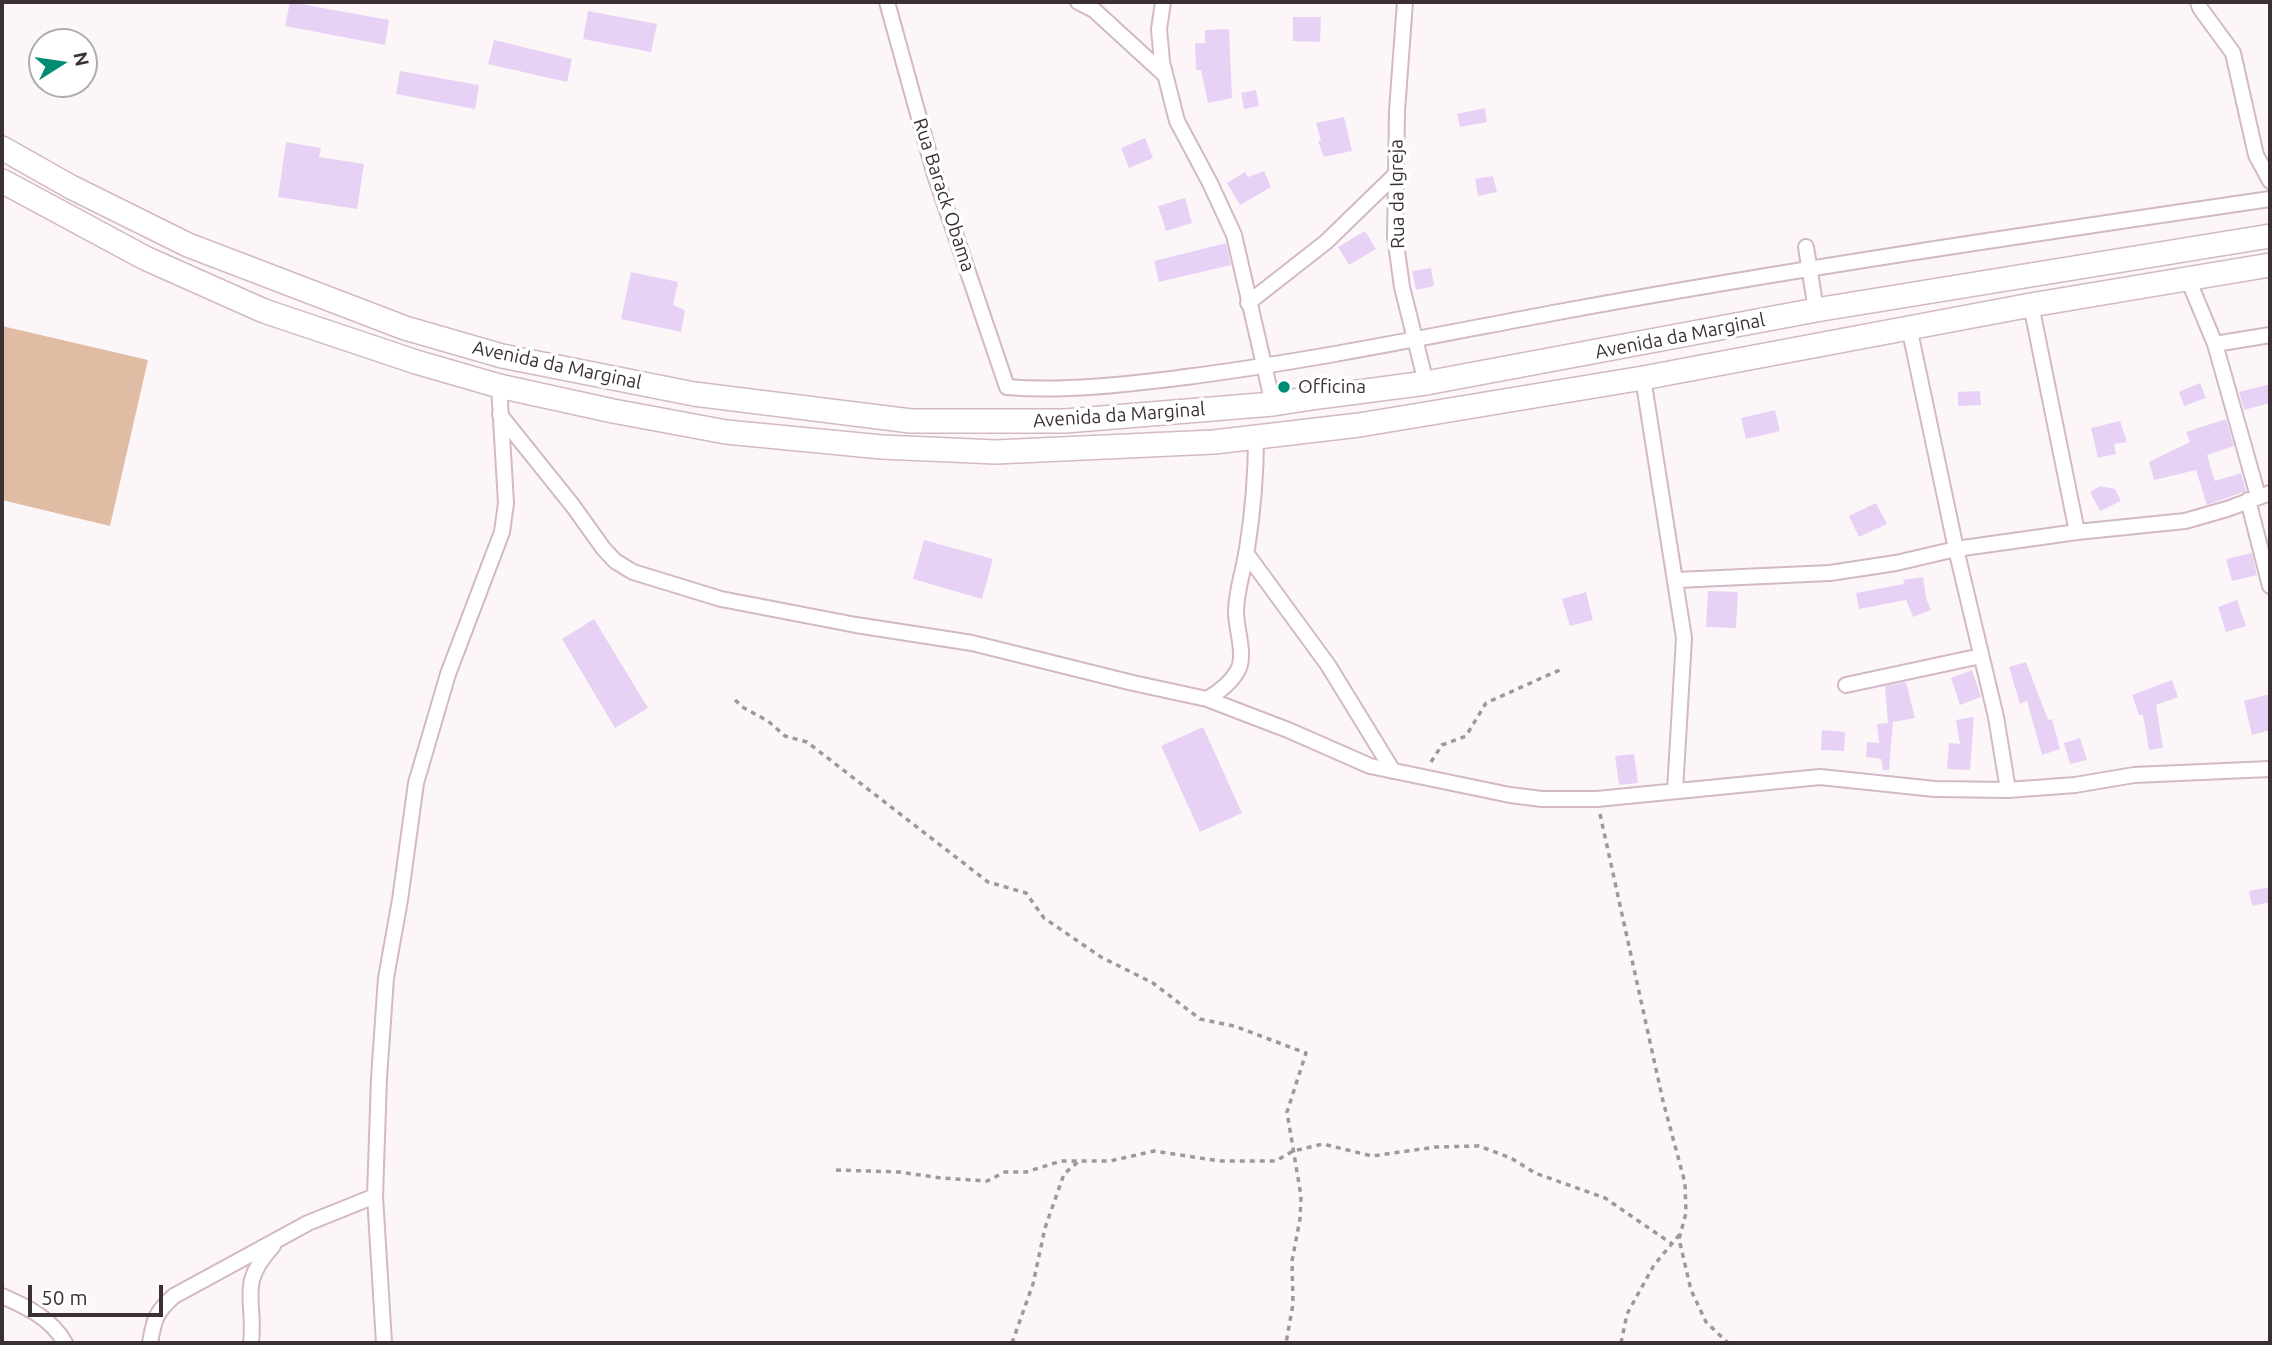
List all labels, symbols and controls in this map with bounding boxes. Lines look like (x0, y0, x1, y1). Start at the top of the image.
north arrow (28, 28, 98, 98)
text: N (69, 50, 94, 68)
street label: Rua Barack Obama (908, 115, 980, 275)
street label: Rua da Igreja (1385, 139, 1409, 249)
street label: Avenida da Marginal (1593, 308, 1767, 364)
street label: Avenida da Marginal (470, 336, 644, 394)
place label: Officina (1298, 376, 1366, 398)
marker: Officina (1276, 379, 1292, 395)
street label: Avenida da Marginal (1032, 398, 1206, 432)
scale bar (32, 1272, 166, 1316)
text: 50 m (41, 1285, 88, 1309)

